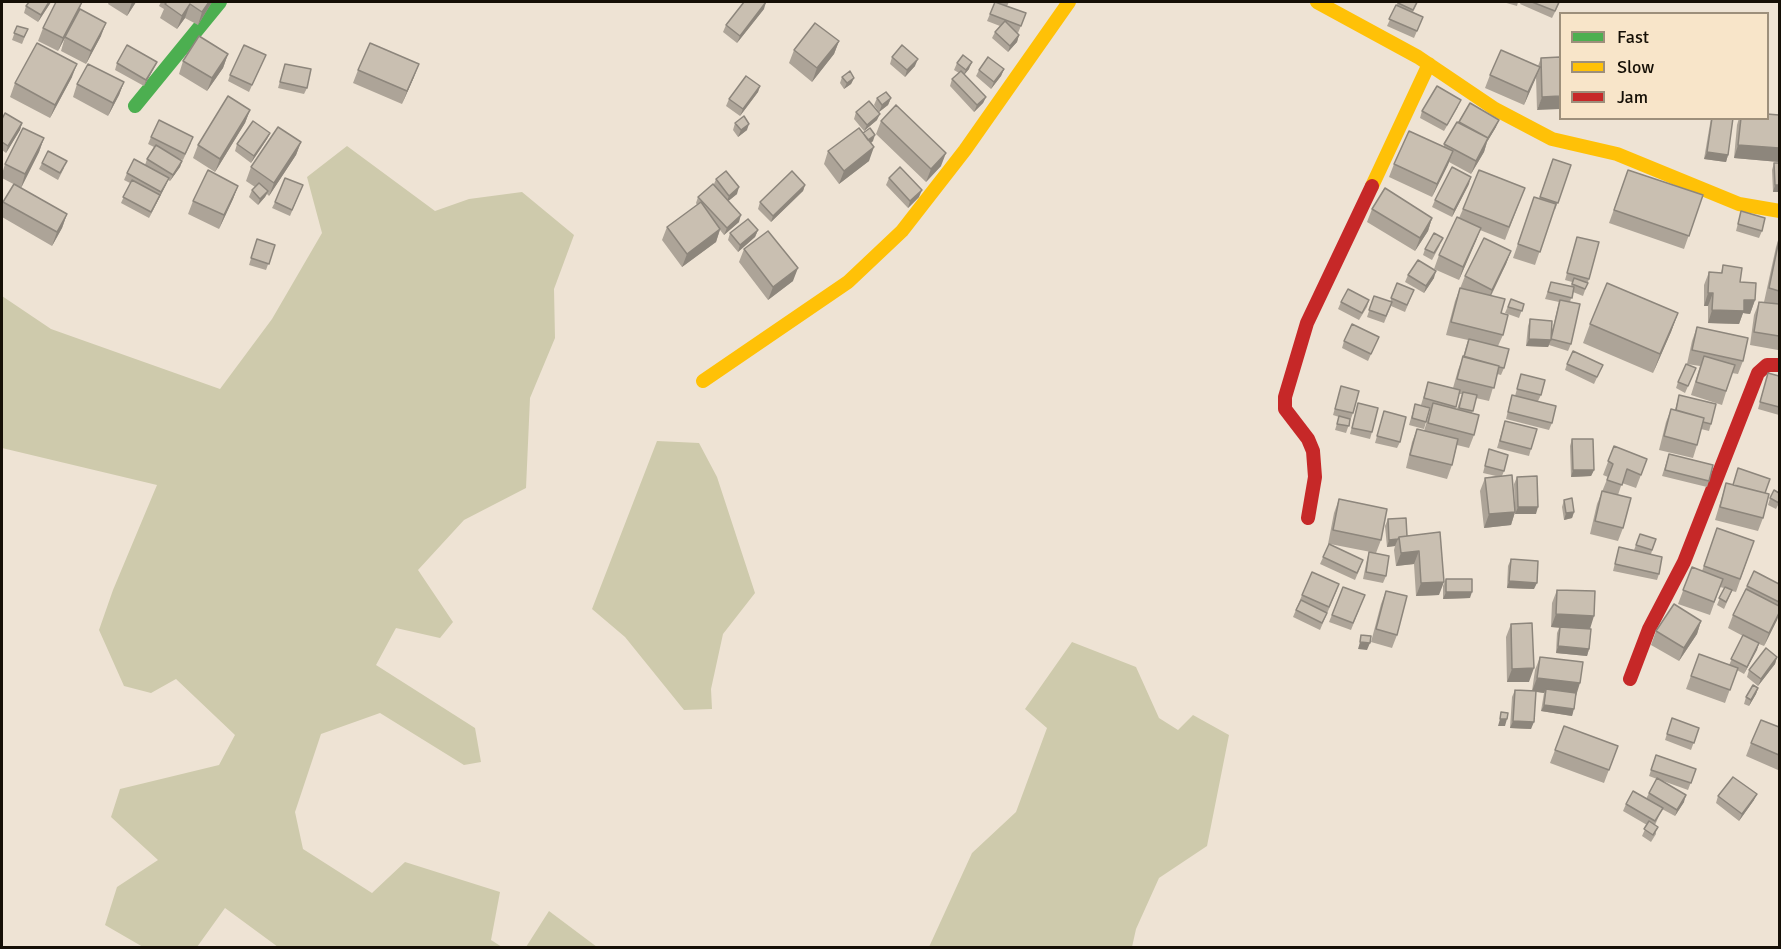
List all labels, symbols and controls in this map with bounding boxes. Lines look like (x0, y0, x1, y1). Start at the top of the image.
legend (1559, 12, 1769, 120)
text: Fast (1617, 26, 1649, 48)
text: Slow (1617, 56, 1654, 78)
text: Jam (1617, 86, 1648, 108)

